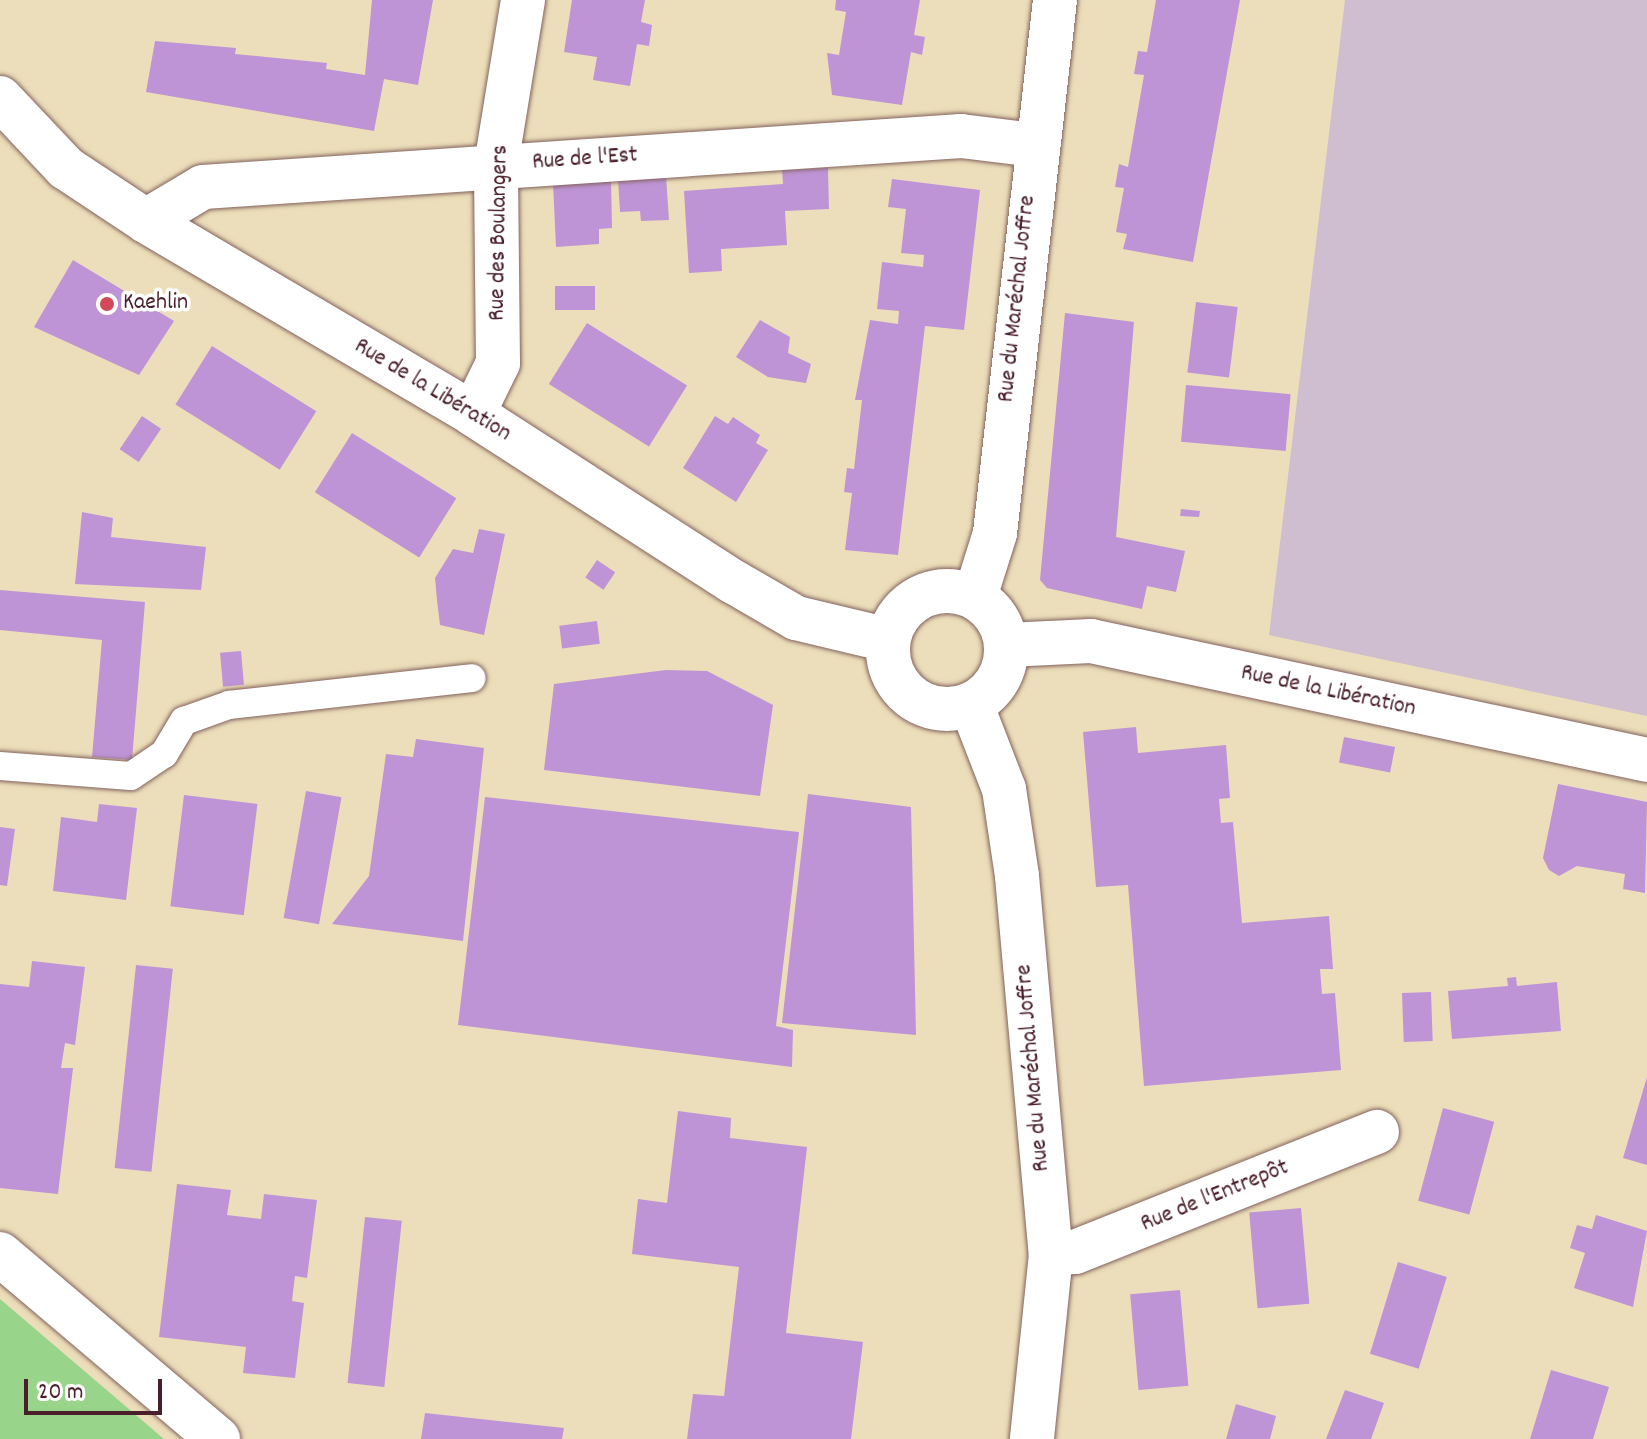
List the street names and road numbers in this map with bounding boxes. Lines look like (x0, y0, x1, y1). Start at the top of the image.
street label: Rue de l'Est (531, 142, 639, 178)
street label: Rue des Boulangers (484, 145, 516, 321)
street label: Rue du Maréchal Joffre (993, 194, 1043, 404)
street label: Rue de la Libération (348, 333, 516, 449)
street label: Rue de la Libération (1238, 659, 1418, 725)
street label: Rue du Maréchal Joffre (1011, 963, 1057, 1173)
street label: Rue de l'Entrepôt (1137, 1154, 1293, 1240)

